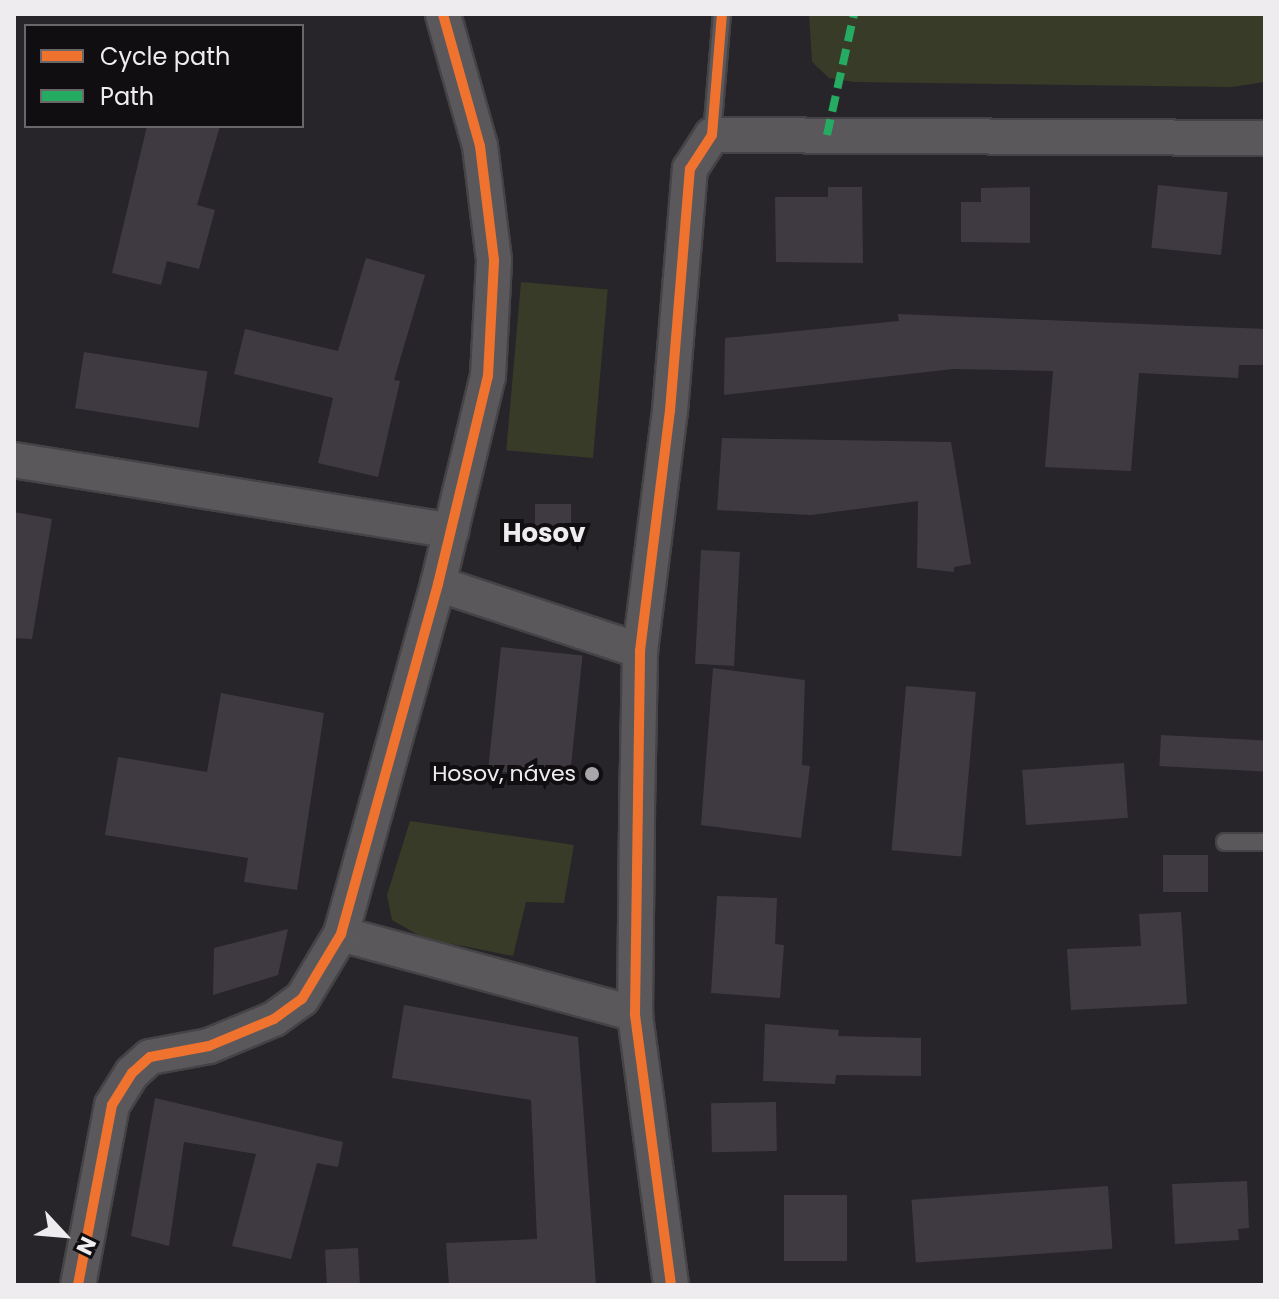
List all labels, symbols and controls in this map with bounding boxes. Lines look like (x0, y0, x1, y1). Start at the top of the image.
legend (24, 24, 304, 128)
text: Cycle path (100, 40, 230, 73)
text: Path (100, 80, 154, 113)
district label: Hosov (503, 518, 585, 550)
place label: Hosov, náves (432, 761, 576, 787)
marker: Hosov, náves (583, 765, 601, 783)
north arrow (24, 1195, 104, 1275)
text: N (68, 1232, 104, 1260)

